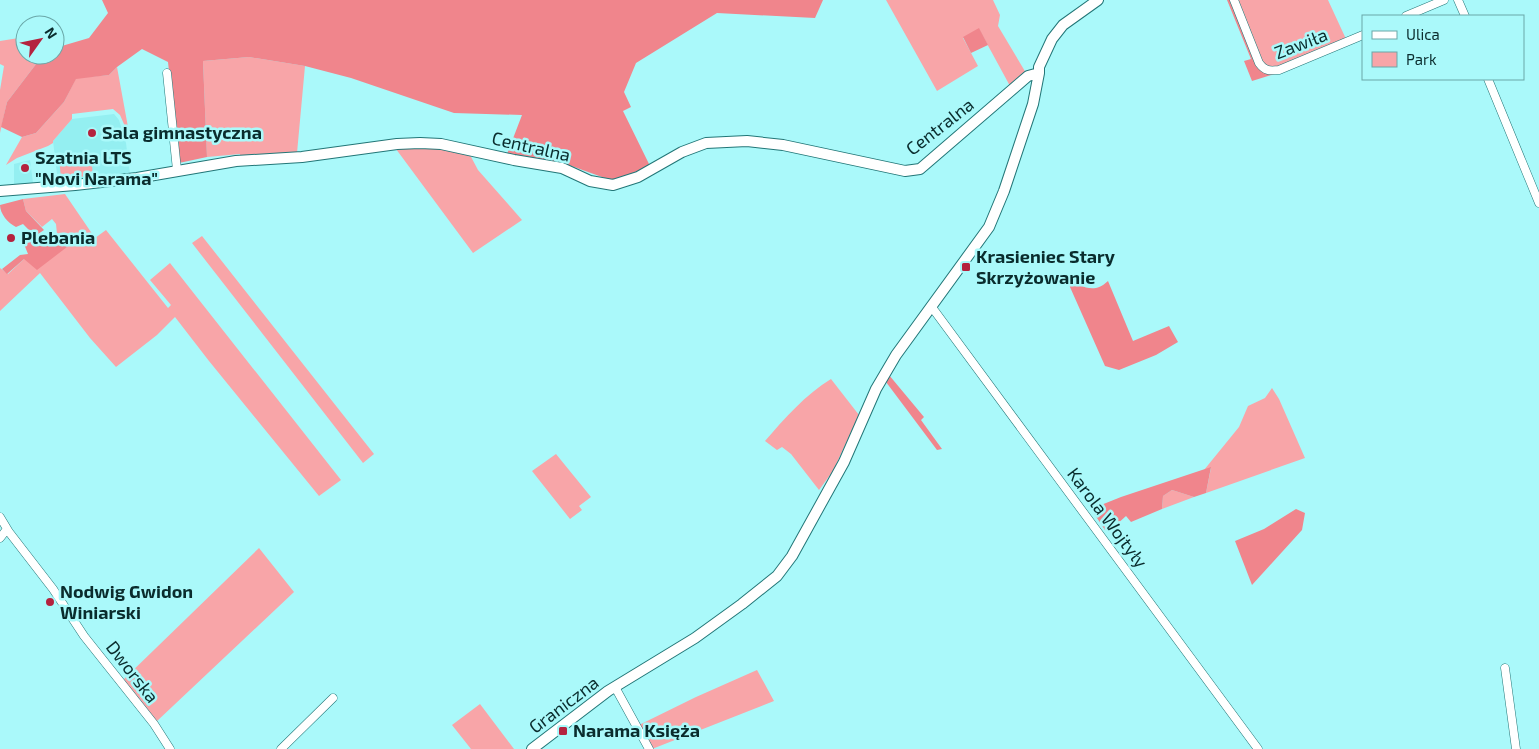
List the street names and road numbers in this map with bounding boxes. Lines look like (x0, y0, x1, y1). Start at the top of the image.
street label: Zawiła (1271, 23, 1330, 63)
street label: Centralna (901, 93, 978, 160)
street label: Centralna (490, 126, 573, 166)
street label: Karola Wojtyły (1063, 463, 1153, 572)
street label: Dworska (102, 636, 164, 707)
street label: Graniczna (524, 671, 603, 738)

